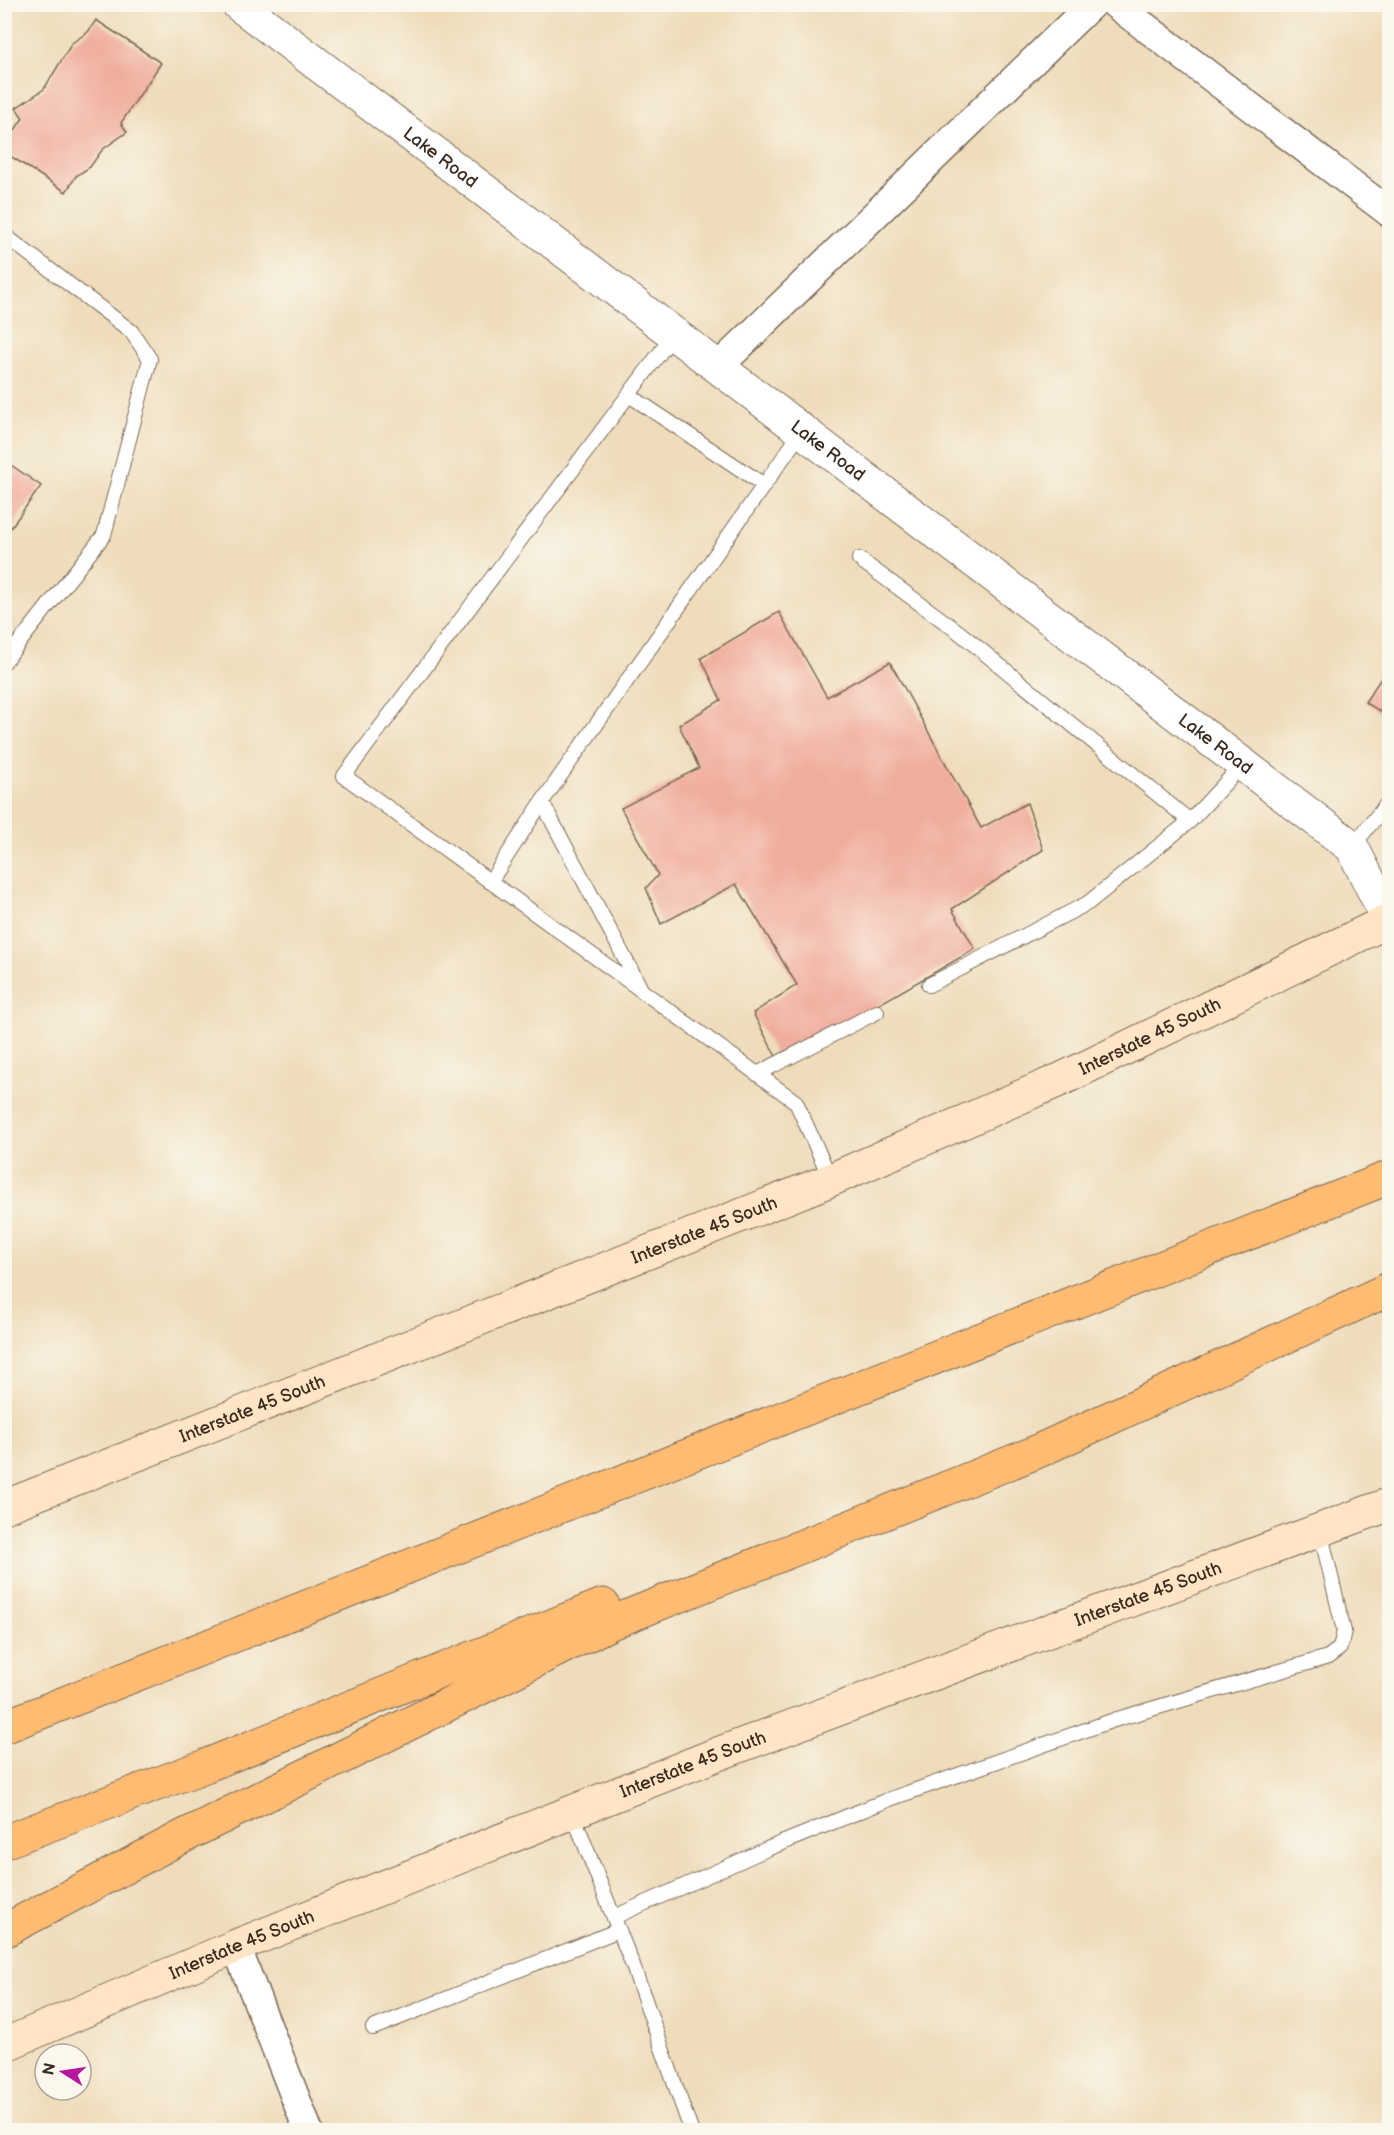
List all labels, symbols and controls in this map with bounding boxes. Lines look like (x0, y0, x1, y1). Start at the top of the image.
street label: Lake Road (399, 123, 482, 192)
street label: Lake Road (786, 416, 869, 486)
street label: Lake Road (1174, 709, 1257, 779)
street label: Interstate 45 South (1076, 994, 1224, 1080)
street label: Interstate 45 South (628, 1192, 780, 1269)
street label: Interstate 45 South (177, 1371, 328, 1447)
street label: Interstate 45 South (1072, 1558, 1225, 1631)
street label: Interstate 45 South (617, 1727, 769, 1803)
street label: Interstate 45 South (166, 1906, 317, 1984)
north arrow (33, 2042, 93, 2102)
text: N (39, 2061, 60, 2077)

